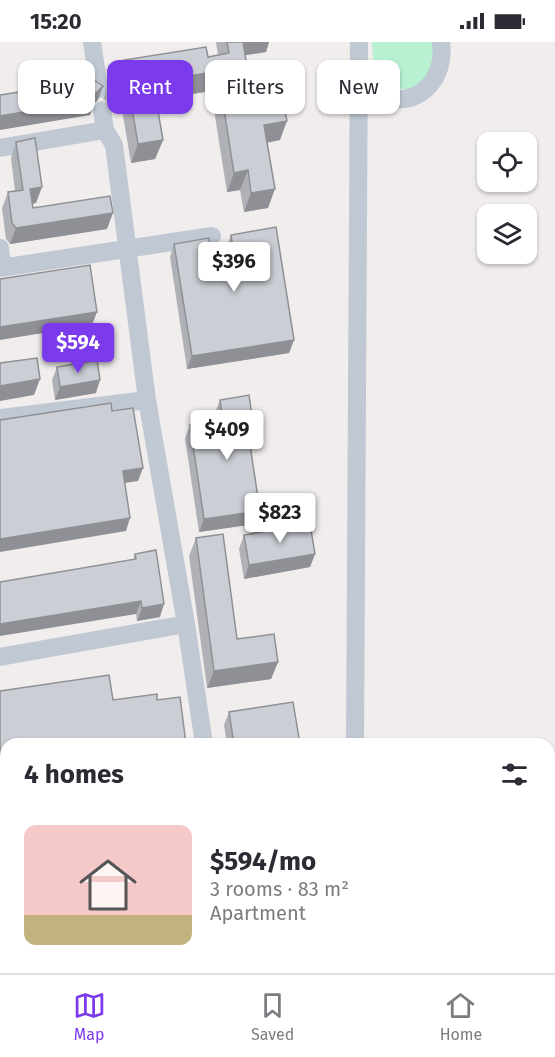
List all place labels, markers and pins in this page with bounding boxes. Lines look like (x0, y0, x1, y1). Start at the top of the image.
pin: $396 (198, 242, 270, 293)
pin: $594 (42, 323, 114, 374)
pin: $409 (191, 410, 263, 461)
pin: $823 (244, 493, 316, 544)

